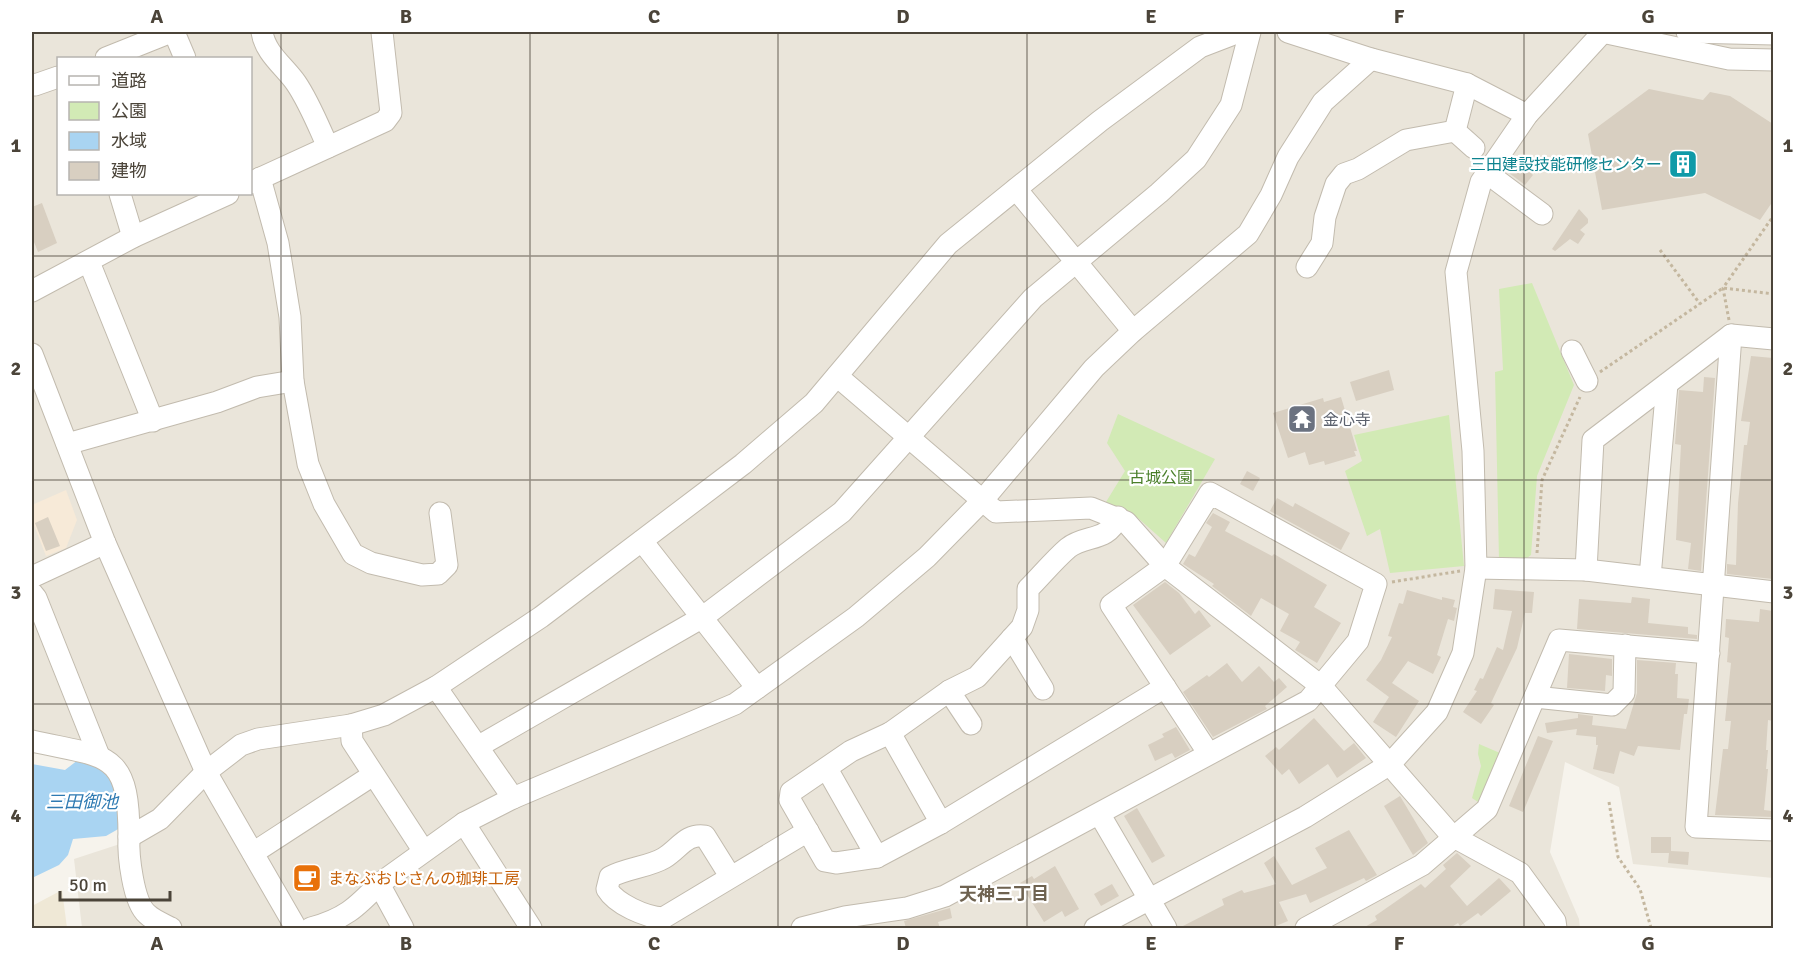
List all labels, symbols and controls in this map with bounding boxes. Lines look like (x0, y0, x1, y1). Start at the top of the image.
text: A (151, 4, 164, 29)
text: B (400, 4, 412, 29)
text: C (648, 4, 660, 29)
text: D (896, 4, 910, 29)
text: E (1145, 4, 1157, 29)
text: F (1394, 4, 1405, 29)
text: G (1641, 4, 1655, 29)
legend (57, 57, 252, 195)
text: 道路 (111, 70, 147, 92)
text: 公園 (111, 100, 147, 122)
text: 水域 (111, 130, 147, 152)
text: 1 (11, 133, 22, 158)
text: 1 (1783, 133, 1794, 158)
building icon: 三田建設技能研修センター (1667, 148, 1699, 180)
place label: 三田建設技能研修センター (1470, 155, 1662, 175)
text: 建物 (111, 160, 147, 182)
text: 2 (11, 356, 21, 381)
text: 2 (1783, 356, 1793, 381)
temple icon: 金心寺 (1286, 403, 1318, 435)
place label: 金心寺 (1323, 410, 1371, 430)
park label: 古城公園 (1129, 468, 1193, 488)
text: 3 (11, 580, 21, 605)
text: 3 (1783, 580, 1793, 605)
water label: 三田御池 (46, 791, 120, 813)
text: 4 (11, 803, 22, 828)
text: 4 (1783, 803, 1794, 828)
cafe icon: まなぶおじさんの珈琲工房 (291, 862, 323, 894)
scale bar (60, 864, 170, 902)
place label: まなぶおじさんの珈琲工房 (328, 869, 520, 889)
text: 50 m (69, 874, 107, 896)
district label: 天神三丁目 (959, 883, 1049, 905)
text: A (151, 931, 164, 956)
text: B (400, 931, 412, 956)
text: C (648, 931, 660, 956)
text: D (896, 931, 910, 956)
text: E (1145, 931, 1157, 956)
text: F (1394, 931, 1405, 956)
text: G (1641, 931, 1655, 956)

